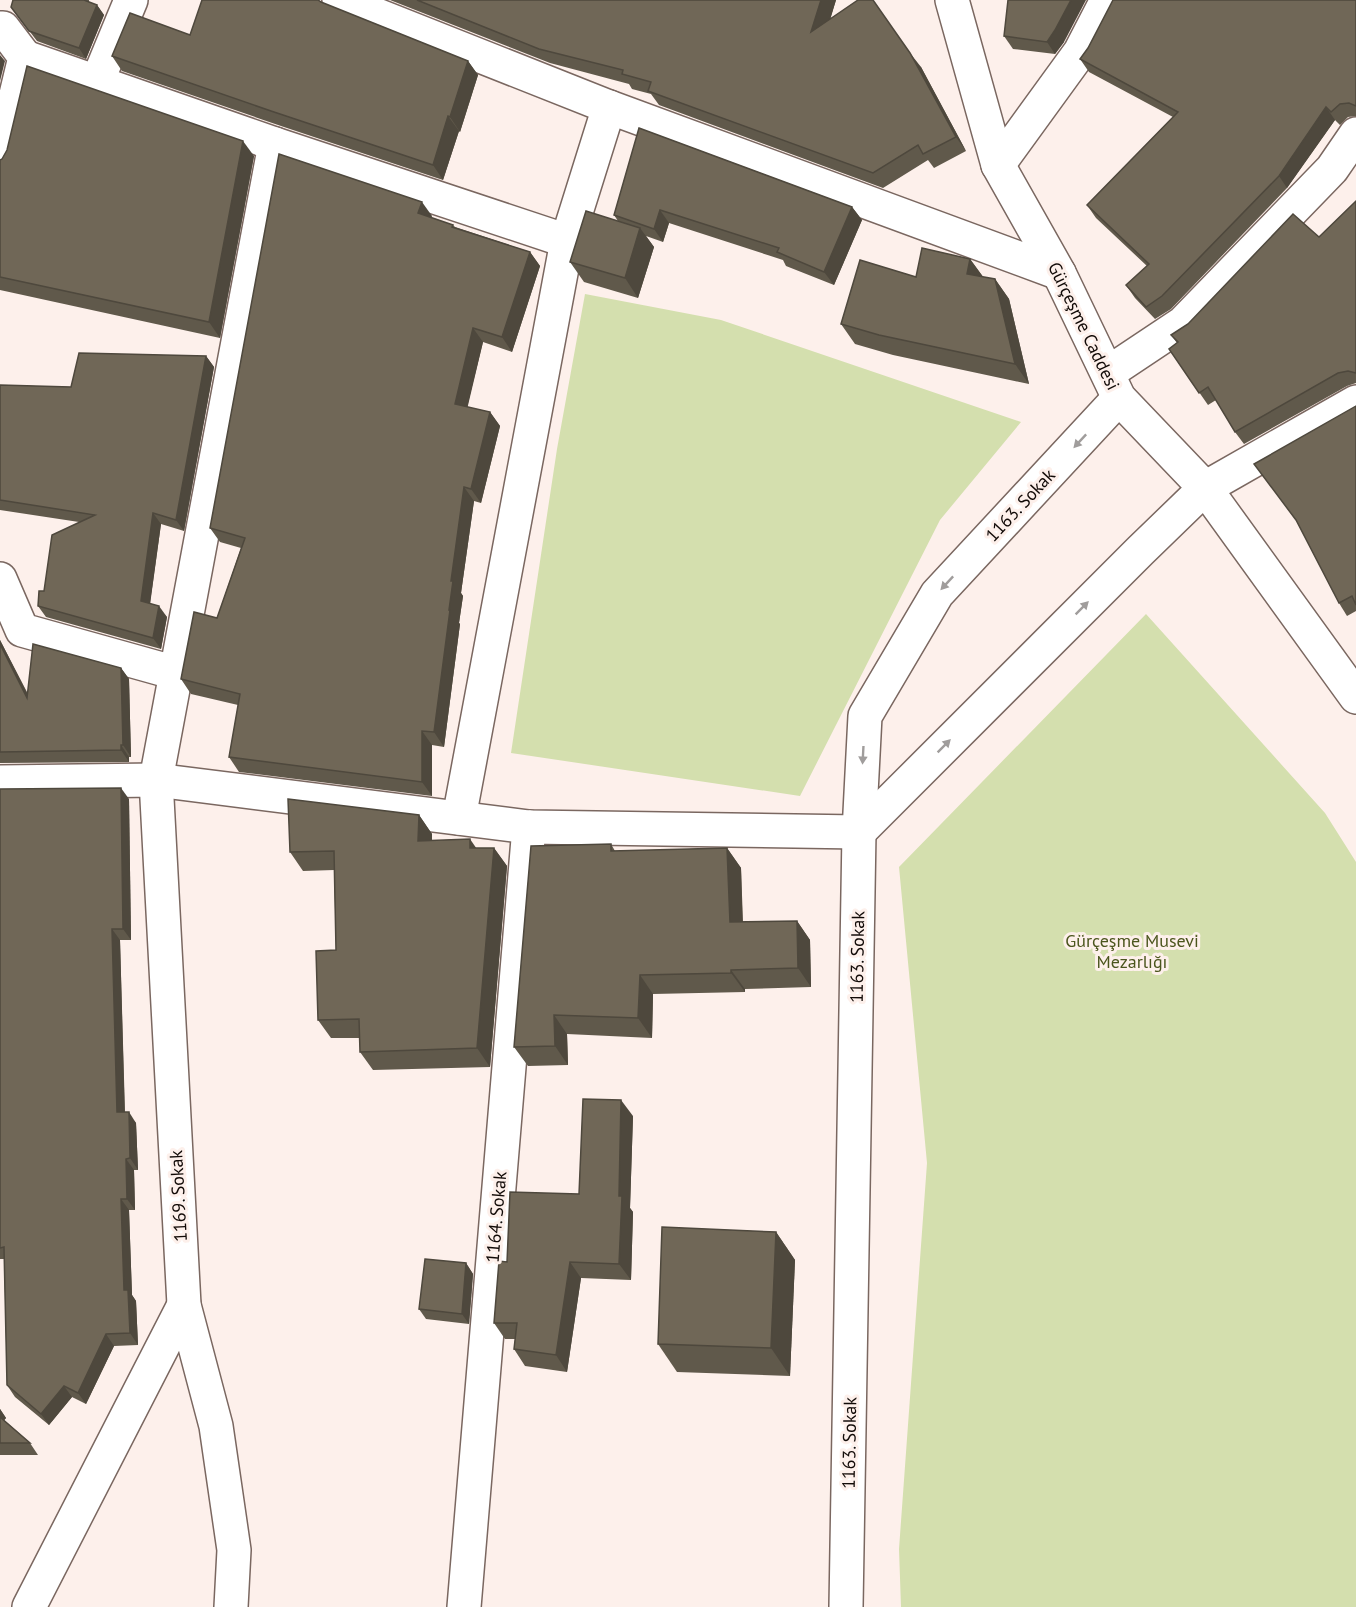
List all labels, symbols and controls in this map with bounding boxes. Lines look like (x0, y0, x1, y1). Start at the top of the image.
street label: Gürçeşme Caddesi (1043, 258, 1125, 394)
one-way arrow (1073, 433, 1087, 447)
street label: 1163. Sokak (980, 463, 1060, 546)
one-way arrow (940, 576, 954, 591)
one-way arrow (1075, 602, 1089, 616)
one-way arrow (937, 740, 951, 754)
one-way arrow (858, 745, 867, 764)
street label: 1163. Sokak (845, 910, 869, 1003)
park label: Gürçeşme Musevi Mezarlığı (1065, 929, 1199, 973)
street label: 1169. Sokak (164, 1149, 192, 1242)
street label: 1164. Sokak (481, 1170, 511, 1264)
street label: 1163. Sokak (837, 1396, 861, 1489)

